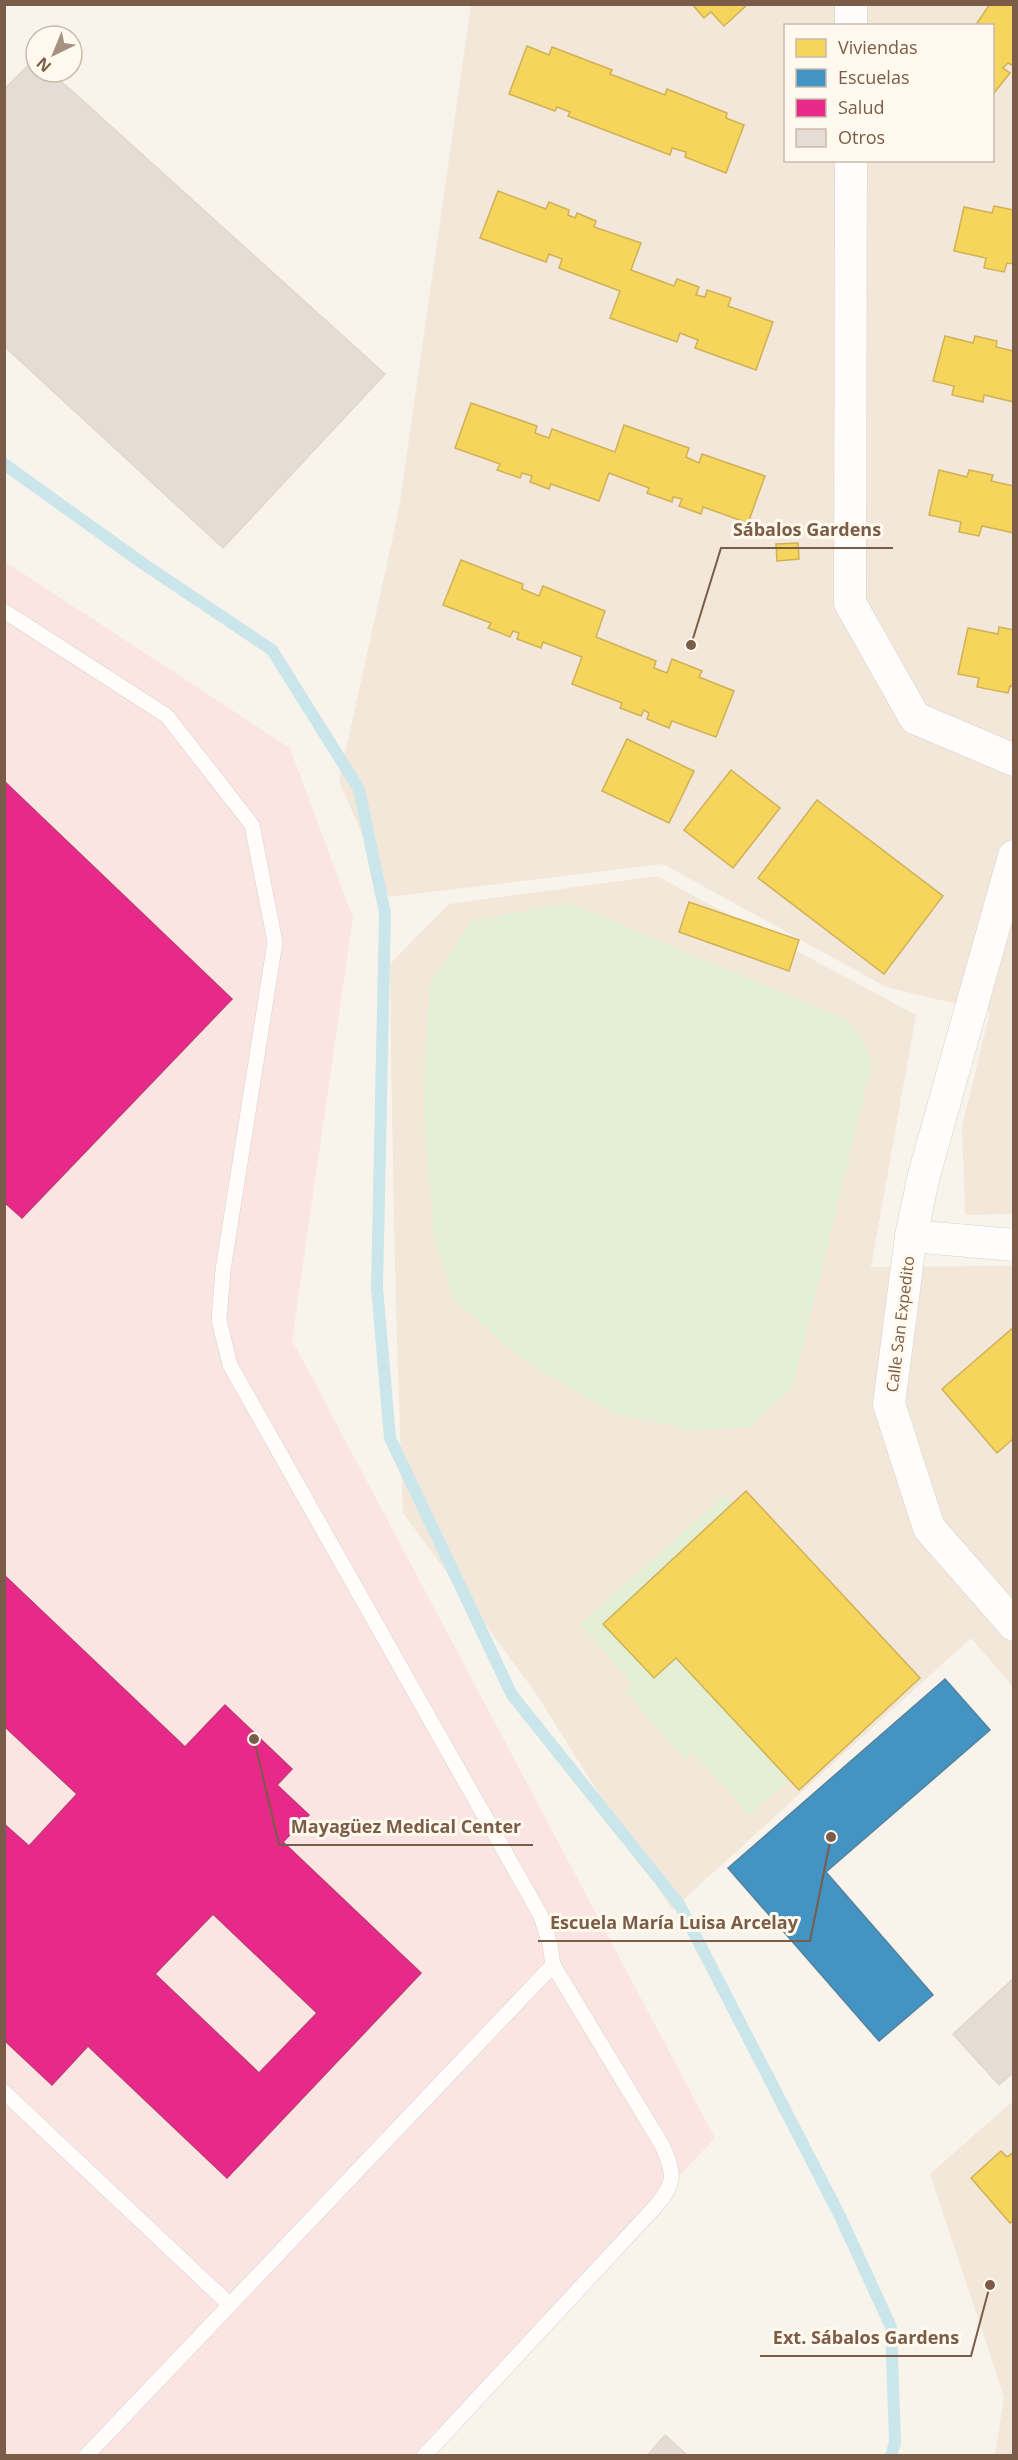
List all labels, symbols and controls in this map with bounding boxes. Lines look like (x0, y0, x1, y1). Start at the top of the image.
north arrow (24, 24, 84, 84)
legend (784, 24, 994, 162)
text: Viviendas (838, 35, 918, 59)
text: N (32, 52, 56, 77)
text: Escuelas (838, 65, 909, 89)
text: Salud (838, 95, 884, 119)
text: Otros (838, 125, 885, 149)
callout: Sábalos Gardens (721, 512, 893, 548)
text: Sábalos Gardens (733, 517, 881, 541)
street label: Calle San Expedito (881, 1255, 919, 1393)
callout: Mayagüez Medical Center (279, 1809, 533, 1845)
text: Mayagüez Medical Center (291, 1814, 521, 1838)
callout: Escuela María Luisa Arcelay (538, 1905, 810, 1941)
text: Escuela María Luisa Arcelay (550, 1910, 799, 1934)
callout: Ext. Sábalos Gardens (760, 2320, 971, 2356)
text: Ext. Sábalos Gardens (773, 2325, 959, 2349)

